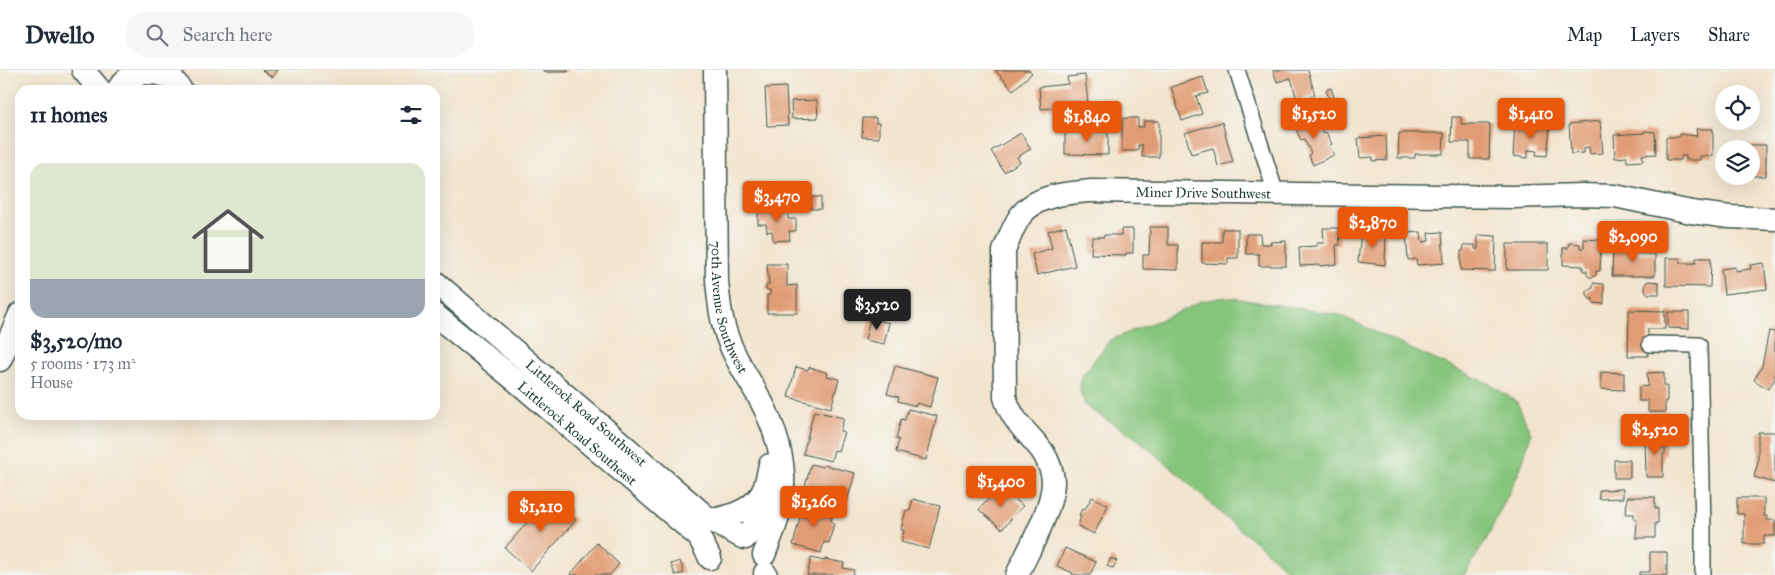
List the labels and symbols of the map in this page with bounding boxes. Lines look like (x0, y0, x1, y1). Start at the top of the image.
pin: $1,520 (1273, 98, 1355, 140)
pin: $1,410 (1490, 98, 1572, 140)
pin: $1,840 (1046, 100, 1128, 143)
pin: $3,470 (736, 180, 818, 223)
street label: Miner Drive Southwest (1135, 183, 1271, 202)
pin: $2,870 (1332, 206, 1414, 249)
pin: $2,090 (1592, 220, 1674, 263)
street label: 70th Avenue Southwest (708, 241, 752, 377)
pin: $3,520 (836, 288, 918, 331)
street label: Littlerock Road Southwest (522, 356, 650, 470)
street label: Littlerock Road Southeast (514, 378, 641, 489)
pin: $2,520 (1614, 414, 1696, 456)
pin: $1,400 (960, 466, 1042, 508)
pin: $1,260 (773, 486, 855, 528)
pin: $1,210 (500, 490, 582, 533)

